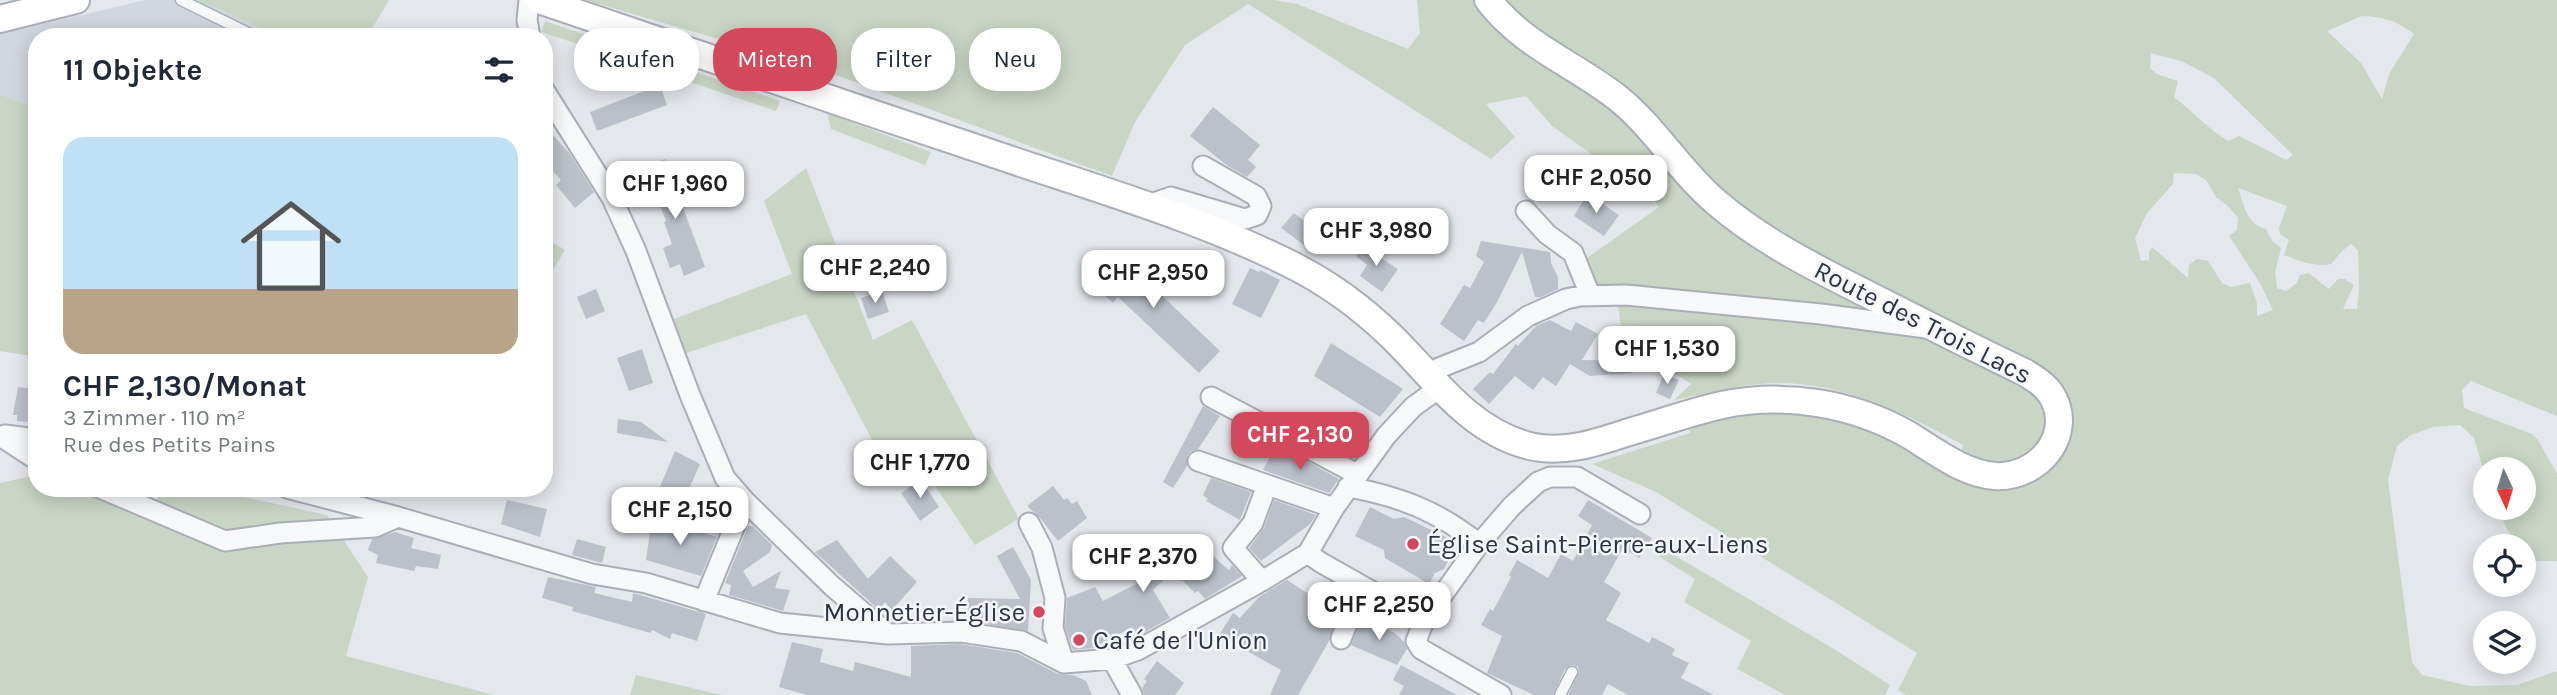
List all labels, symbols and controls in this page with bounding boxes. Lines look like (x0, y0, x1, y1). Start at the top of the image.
chip: Kaufen (574, 28, 699, 91)
chip: Mieten (713, 28, 837, 91)
chip: Filter (851, 28, 955, 91)
chip: Neu (969, 28, 1061, 91)
icon: filters (480, 51, 518, 89)
text: 11 Objekte (63, 52, 202, 88)
pin: CHF 2,050 (1516, 156, 1676, 215)
pin: CHF 1,960 (595, 162, 755, 221)
text: CHF 2,050 (1540, 164, 1652, 191)
text: CHF 1,960 (622, 170, 728, 197)
icon: home (228, 183, 354, 309)
pin: CHF 3,980 (1296, 208, 1456, 268)
text: CHF 3,980 (1320, 217, 1432, 244)
pin: CHF 2,240 (795, 246, 955, 305)
pin: CHF 2,950 (1073, 250, 1233, 310)
text: CHF 2,240 (819, 254, 931, 281)
street label: Route des Trois Lacs (1809, 254, 2037, 391)
text: CHF 2,950 (1098, 259, 1208, 286)
pin: CHF 1,530 (1587, 326, 1747, 386)
text: CHF 1,530 (1614, 335, 1720, 362)
text: CHF 2,130/Monat (63, 368, 307, 404)
text: 3 Zimmer · 110 m² (63, 404, 246, 431)
pin: CHF 2,130 (1220, 412, 1380, 472)
text: CHF 2,130 (1247, 421, 1353, 448)
text: Rue des Petits Pains (63, 431, 276, 458)
pin: CHF 1,770 (840, 440, 1000, 500)
text: CHF 1,770 (870, 449, 970, 476)
north arrow (2473, 457, 2536, 520)
map controls (2473, 457, 2536, 674)
pin: CHF 2,150 (600, 488, 760, 547)
text: CHF 2,150 (627, 496, 733, 523)
place label: Église Saint-Pierre-aux-Liens (1427, 528, 1769, 560)
pin: CHF 2,370 (1063, 534, 1223, 594)
button: locate (2473, 534, 2536, 597)
marker: Église Saint-Pierre-aux-Liens (1405, 536, 1421, 552)
text: CHF 2,370 (1088, 543, 1198, 570)
pin: CHF 2,250 (1299, 582, 1459, 642)
text: CHF 2,250 (1324, 591, 1434, 618)
place label: Monnetier-Église (823, 596, 1025, 628)
marker: Monnetier-Église (1031, 604, 1047, 620)
button: layers (2473, 611, 2536, 674)
place label: Café de l'Union (1093, 625, 1268, 656)
marker: Café de l'Union (1071, 632, 1087, 648)

